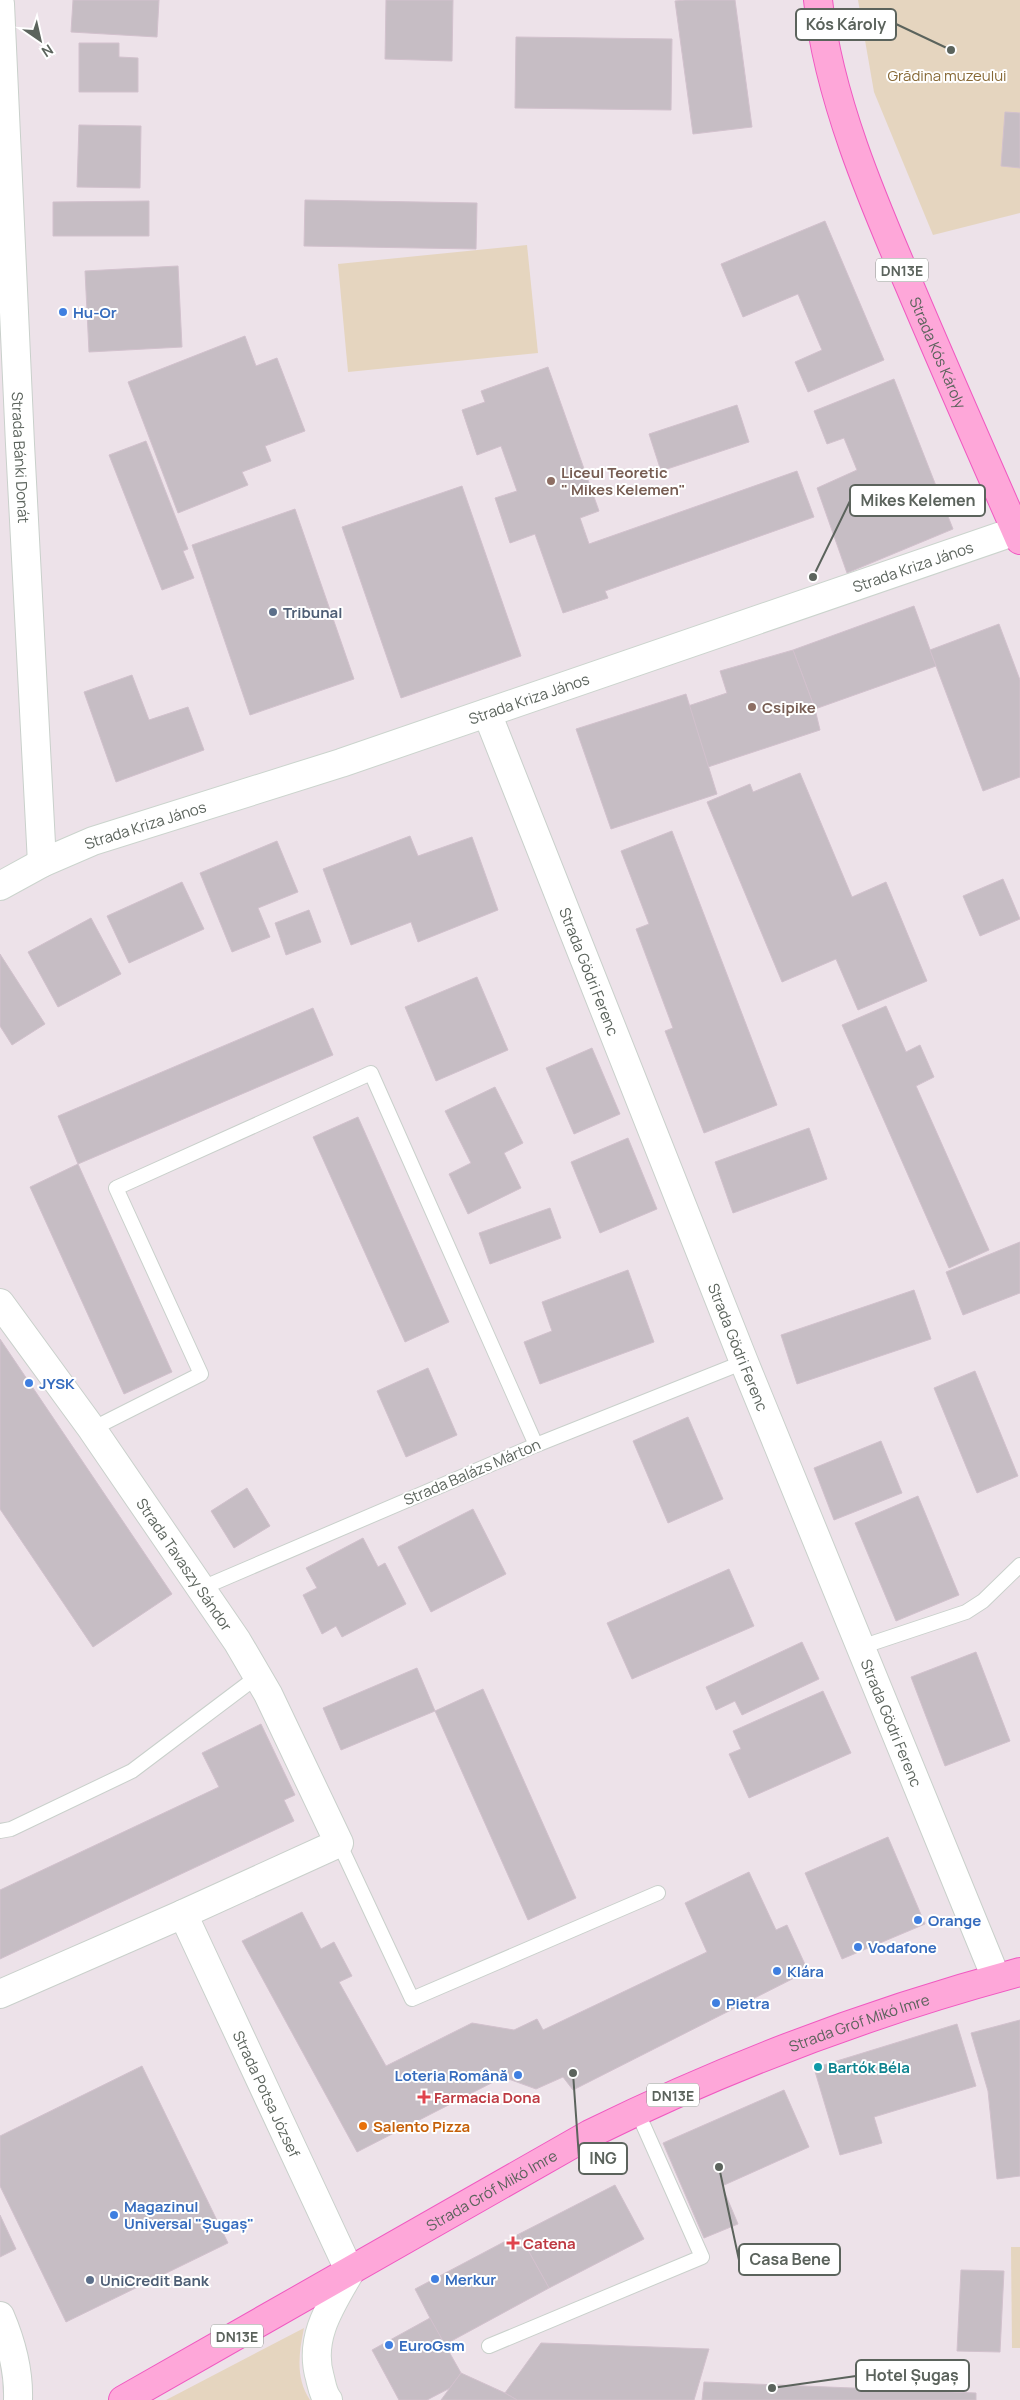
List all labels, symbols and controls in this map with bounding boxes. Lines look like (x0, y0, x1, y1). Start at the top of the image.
callout: Kós Károly (796, 9, 896, 40)
text: Kós Károly (806, 13, 886, 35)
north arrow (15, 15, 65, 65)
text: N (38, 41, 57, 62)
park label: Grădina muzeului (887, 65, 1007, 86)
road number: DN13E (876, 258, 928, 282)
street label: Strada Kós Károly (905, 294, 972, 412)
place label: Hu-Or (73, 302, 117, 323)
marker: Hu-Or (57, 306, 69, 318)
street label: Strada Bánki Donát (7, 391, 35, 524)
place label: Liceul Teoretic " Mikes Kelemen" (561, 462, 686, 500)
marker: Liceul Teoretic " Mikes Kelemen" (545, 475, 557, 487)
callout: Mikes Kelemen (850, 485, 985, 516)
text: Mikes Kelemen (861, 489, 976, 511)
street label: Strada Kriza János (850, 536, 976, 597)
place label: Tribunal (283, 602, 342, 623)
marker: Tribunal (267, 606, 279, 618)
street label: Strada Kriza János (466, 668, 592, 729)
place label: Csipike (762, 697, 816, 718)
marker: Csipike (746, 701, 758, 713)
street label: Strada Kriza János (81, 796, 209, 854)
street label: Strada Gödri Ferenc (554, 904, 624, 1039)
street label: Strada Gödri Ferenc (703, 1280, 773, 1414)
place label: JYSK (39, 1373, 75, 1394)
marker: JYSK (23, 1377, 35, 1389)
street label: Strada Balázs Márton (400, 1434, 544, 1510)
street label: Strada Tavaszy Sándor (132, 1494, 238, 1635)
street label: Strada Gödri Ferenc (856, 1656, 927, 1790)
place label: Orange (928, 1910, 981, 1931)
marker: Orange (912, 1914, 924, 1926)
place label: Vodafone (868, 1937, 937, 1958)
marker: Vodafone (852, 1941, 864, 1953)
place label: Klára (787, 1961, 824, 1982)
marker: Klára (771, 1965, 783, 1977)
street label: Strada Gróf Mikó Imre (786, 1988, 932, 2057)
place label: Pietra (726, 1993, 770, 2014)
marker: Pietra (710, 1997, 722, 2009)
street label: Strada Potsa József (228, 2027, 306, 2161)
place label: Bartók Béla (828, 2057, 910, 2078)
marker: Bartók Béla (812, 2061, 824, 2073)
place label: Loteria Română (394, 2065, 508, 2086)
marker: Loteria Română (512, 2069, 524, 2081)
road number: DN13E (647, 2084, 699, 2106)
place label: Farmacia Dona (434, 2087, 540, 2108)
marker: Farmacia Dona (418, 2091, 430, 2103)
place label: Salento Pizza (373, 2116, 470, 2137)
marker: Salento Pizza (357, 2120, 369, 2132)
callout: ING (579, 2143, 627, 2174)
street label: Strada Gróf Mikó Imre (422, 2144, 561, 2236)
text: ING (589, 2147, 617, 2169)
place label: Magazinul Universal "Șugaș" (124, 2196, 254, 2234)
marker: Magazinul Universal "Șugaș" (108, 2209, 120, 2221)
place label: Catena (523, 2233, 576, 2254)
marker: Catena (507, 2237, 519, 2249)
callout: Casa Bene (739, 2244, 840, 2275)
text: Casa Bene (749, 2248, 831, 2270)
place label: Merkur (445, 2269, 496, 2290)
place label: UniCredit Bank (100, 2270, 210, 2291)
marker: Merkur (429, 2273, 441, 2285)
marker: UniCredit Bank (84, 2274, 96, 2286)
road number: DN13E (211, 2324, 263, 2348)
place label: EuroGsm (399, 2335, 465, 2356)
marker: EuroGsm (383, 2339, 395, 2351)
callout: Hotel Șugaș (856, 2360, 969, 2391)
text: Hotel Șugaș (865, 2364, 959, 2386)

